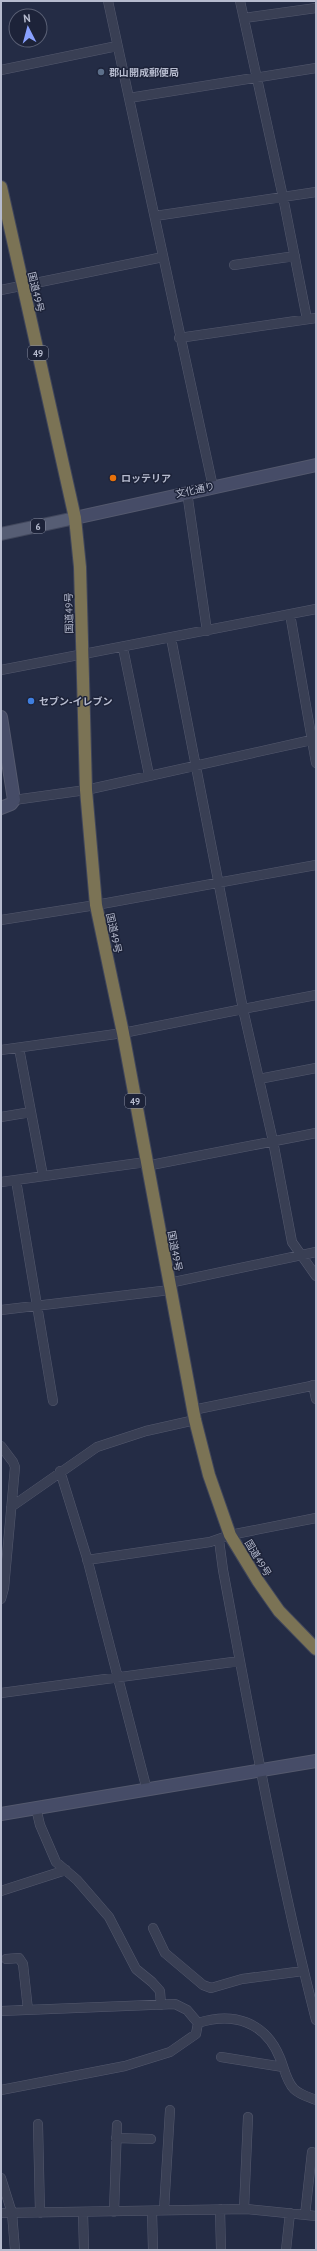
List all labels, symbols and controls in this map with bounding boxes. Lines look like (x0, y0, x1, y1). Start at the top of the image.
north arrow (8, 8, 48, 48)
text: N (23, 11, 31, 25)
place label: 郡山開成郵便局 (109, 66, 179, 79)
marker: 郡山開成郵便局 (96, 67, 106, 77)
street label: 国道49号 (25, 271, 47, 313)
road number: 49 (28, 346, 48, 360)
place label: ロッテリア (121, 472, 171, 485)
marker: ロッテリア (108, 473, 118, 483)
street label: 文化通り (174, 479, 216, 501)
road number: 6 (31, 519, 45, 533)
street label: 国道49号 (62, 592, 76, 634)
place label: セブン-イレブン (39, 695, 113, 708)
marker: セブン-イレブン (26, 696, 36, 706)
street label: 国道49号 (103, 912, 125, 954)
road number: 49 (125, 1094, 145, 1108)
street label: 国道49号 (165, 1230, 185, 1272)
street label: 国道49号 (242, 1537, 274, 1579)

